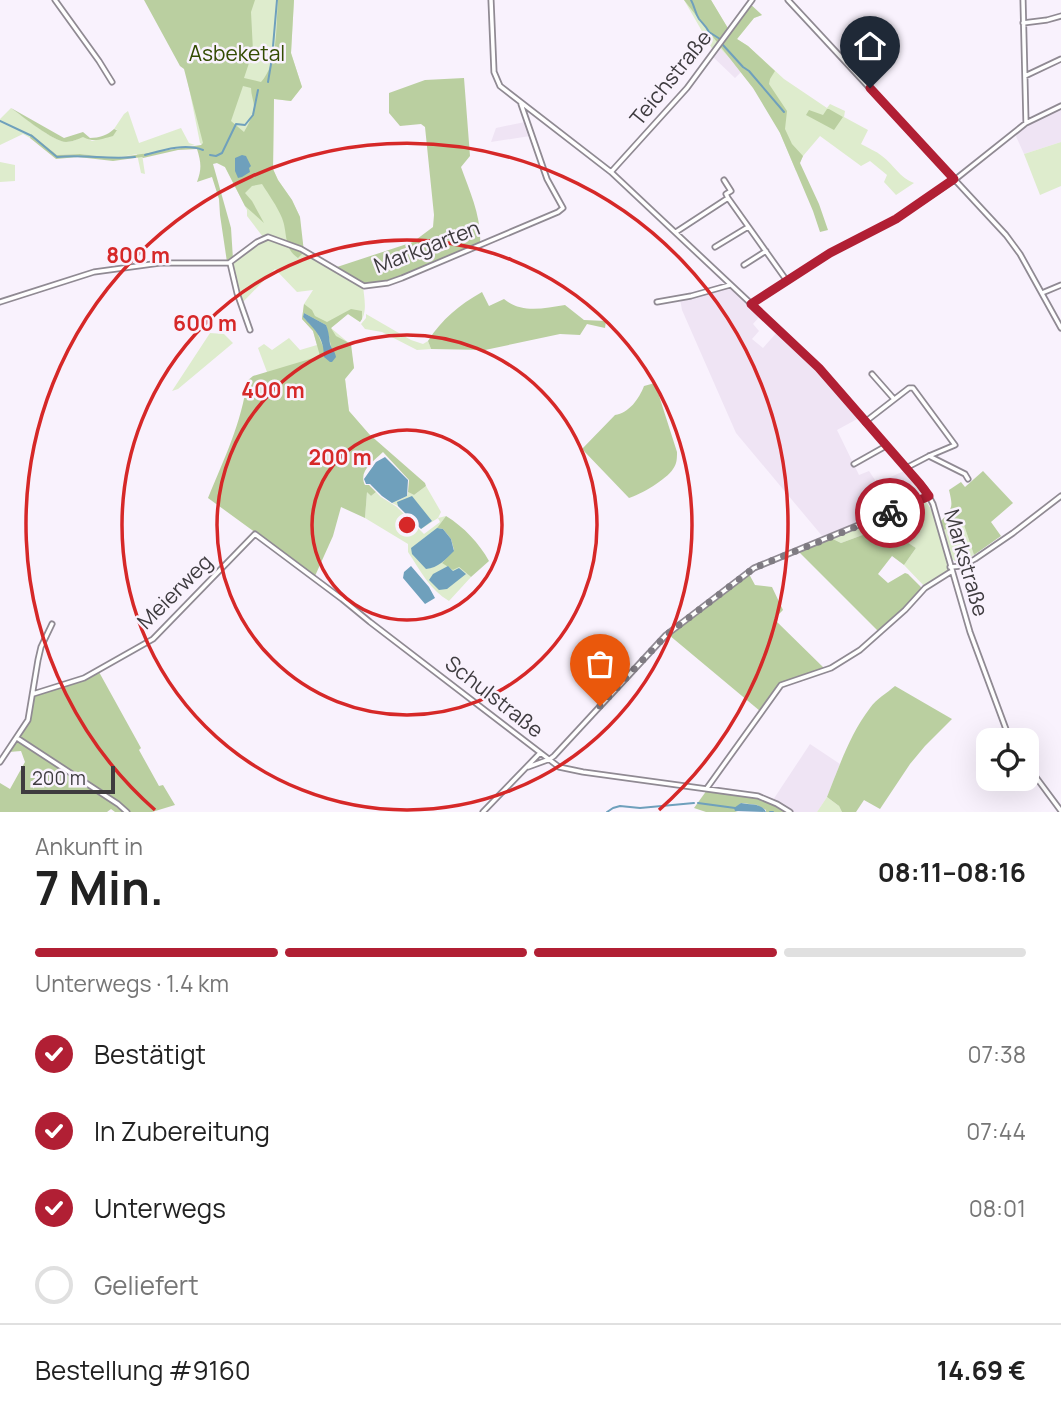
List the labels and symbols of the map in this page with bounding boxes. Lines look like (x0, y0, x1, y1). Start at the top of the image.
pin (840, 16, 900, 88)
street label: Teichstraße (623, 24, 717, 131)
park label: Asbeketal (189, 39, 285, 67)
street label: Markgarten (370, 213, 484, 279)
text: 800 m (106, 241, 170, 269)
text: 600 m (173, 309, 237, 337)
text: 400 m (241, 376, 305, 404)
text: 200 m (308, 443, 372, 471)
courier (855, 478, 925, 548)
street label: Markstraße (938, 506, 996, 620)
centre of rings (395, 513, 419, 537)
street label: Meierweg (131, 548, 218, 635)
pin (570, 634, 630, 706)
street label: Schulstraße (440, 649, 550, 743)
scale bar (21, 763, 116, 795)

